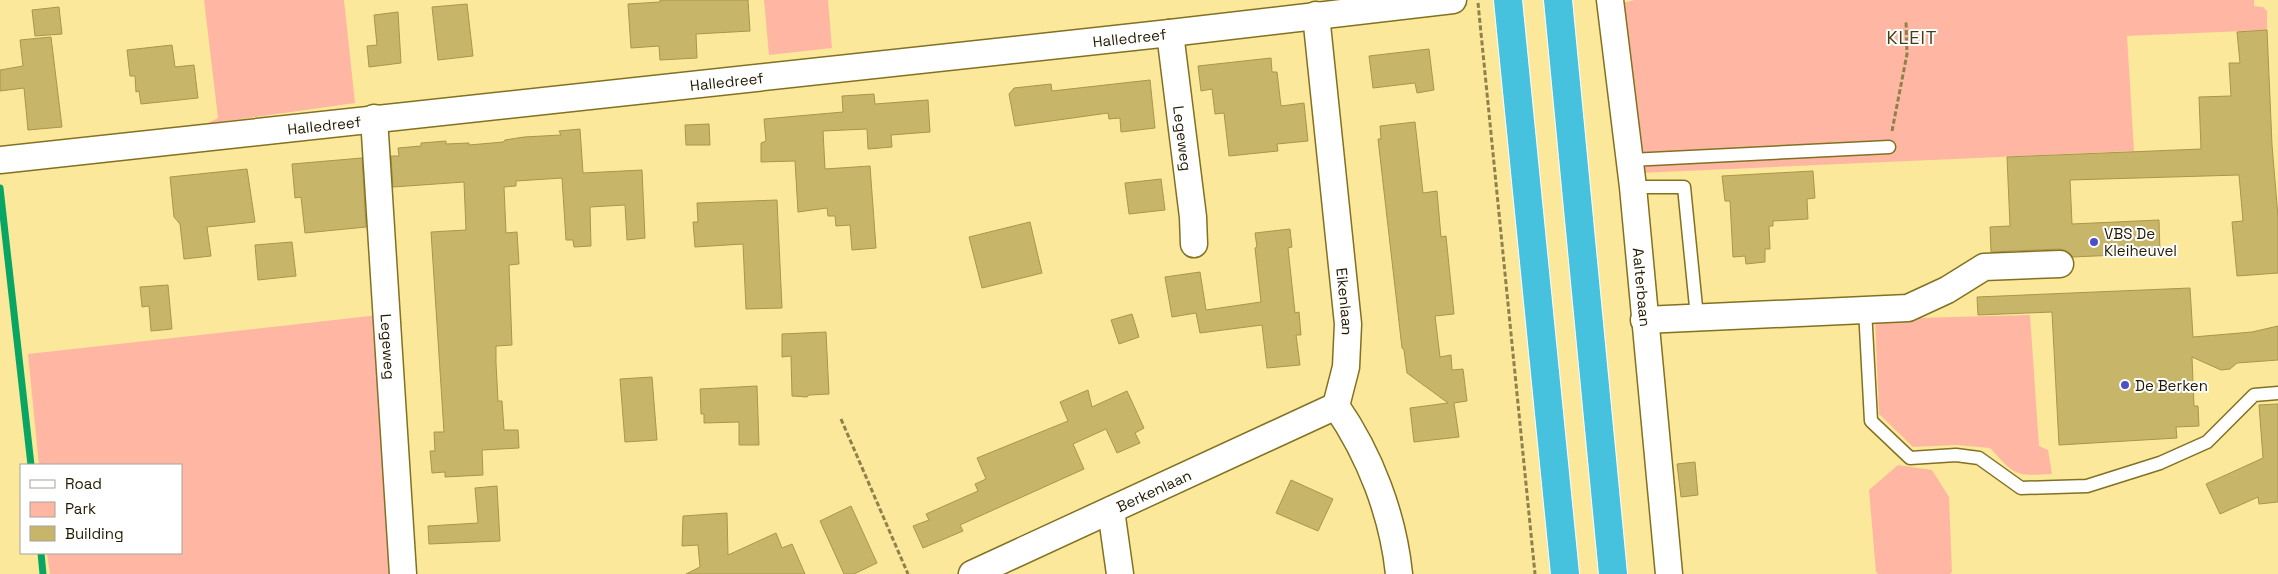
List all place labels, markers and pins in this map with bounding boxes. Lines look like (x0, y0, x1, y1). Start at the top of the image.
place label: VBS De Kleiheuvel (2104, 224, 2177, 260)
marker: VBS De Kleiheuvel (2088, 236, 2100, 248)
place label: De Berken (2135, 376, 2208, 395)
marker: De Berken (2119, 379, 2131, 391)

